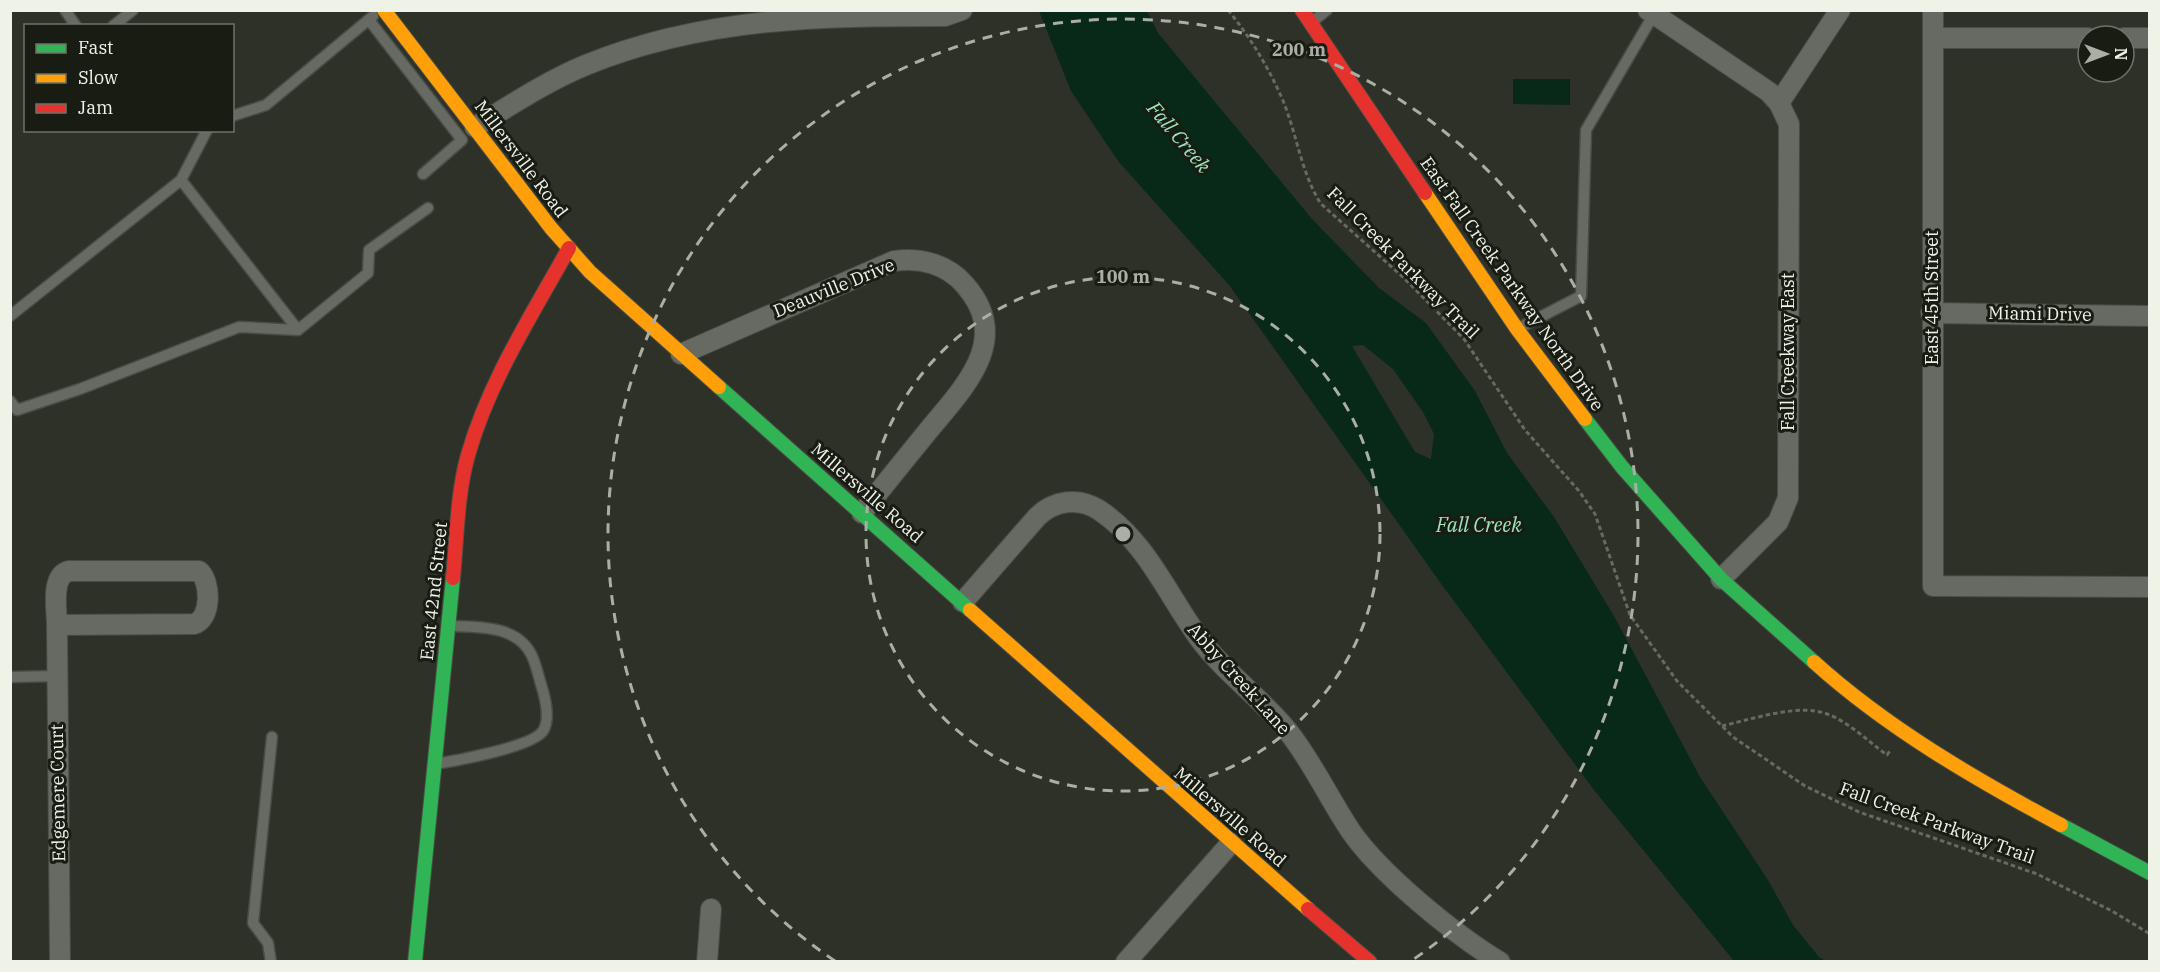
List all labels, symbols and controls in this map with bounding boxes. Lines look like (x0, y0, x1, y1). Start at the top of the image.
legend (24, 24, 234, 132)
north arrow (2076, 24, 2136, 84)
text: Fast (78, 36, 113, 59)
text: 200 m (1272, 38, 1327, 61)
text: N (2111, 48, 2131, 60)
text: Slow (78, 66, 118, 89)
water label: Fall Creek (1141, 94, 1218, 179)
street label: Millersville Road (470, 95, 573, 222)
text: Jam (78, 96, 113, 119)
street label: East Fall Creek Parkway North Drive (1415, 152, 1609, 415)
street label: Fall Creek Parkway Trail (1323, 182, 1484, 343)
street label: East 45th Street (1920, 231, 1943, 365)
street label: Deauville Drive (770, 253, 898, 322)
text: 100 m (1096, 265, 1151, 288)
street label: Fall Creekway East (1776, 273, 1799, 431)
street label: Miami Drive (1988, 301, 2092, 326)
street label: Millersville Road (806, 438, 928, 548)
water label: Fall Creek (1435, 511, 1522, 538)
street label: East 42nd Street (415, 520, 452, 661)
centre of rings (1113, 524, 1133, 544)
street label: Abby Creek Lane (1183, 618, 1296, 739)
street label: Edgemere Court (45, 724, 70, 862)
street label: Millersville Road (1169, 762, 1291, 872)
street label: Fall Creek Parkway Trail (1837, 777, 2038, 869)

